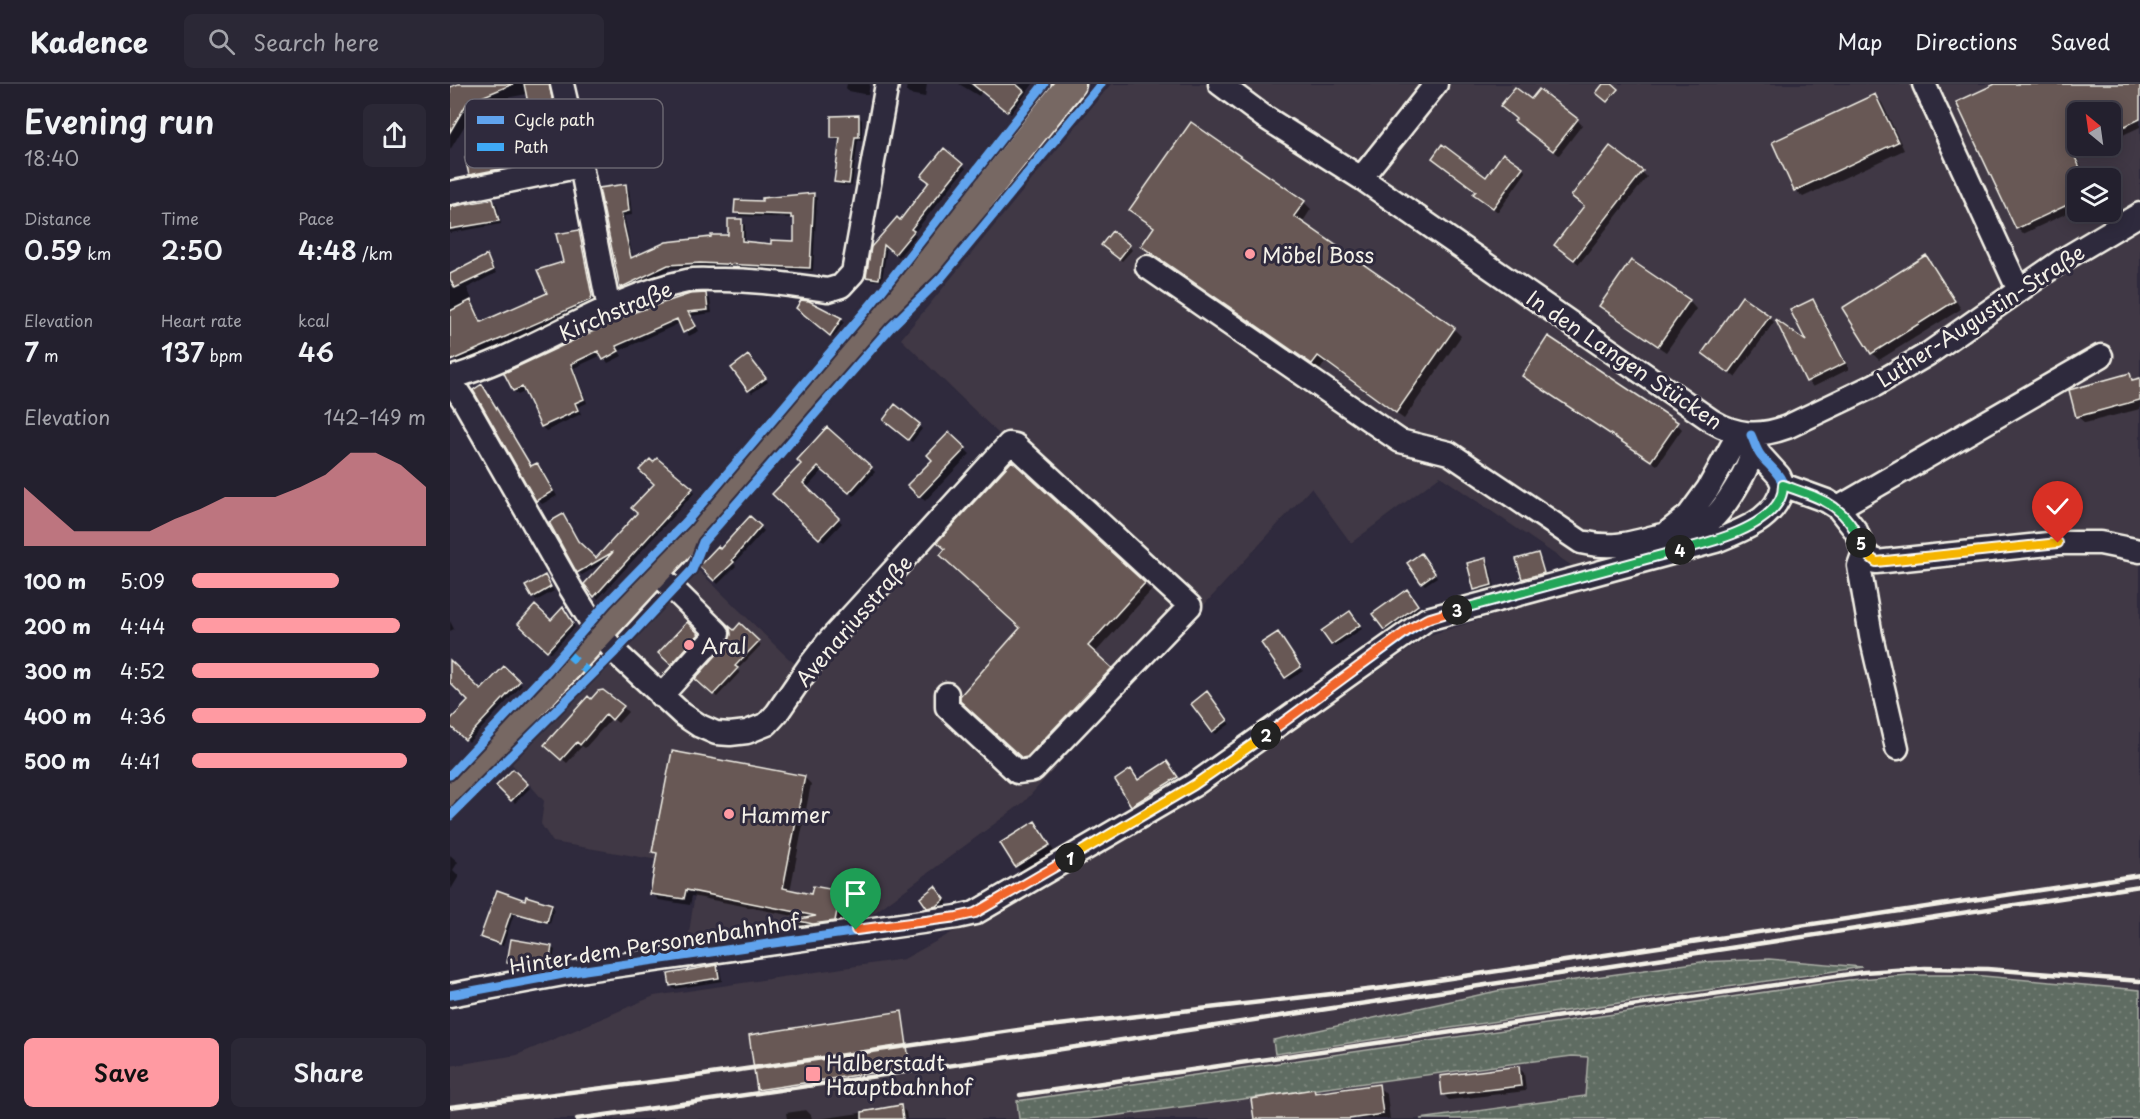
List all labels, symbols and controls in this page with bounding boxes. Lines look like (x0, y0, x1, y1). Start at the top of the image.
search box (184, 14, 604, 68)
text: Kadence (30, 20, 148, 63)
icon: search (205, 25, 238, 58)
text: Search here (253, 25, 379, 58)
text: Map (1837, 25, 1882, 57)
text: Directions (1915, 25, 2017, 57)
text: Saved (2050, 25, 2110, 57)
text: Evening run (24, 95, 215, 145)
legend (465, 99, 663, 168)
north arrow (2067, 102, 2121, 156)
map controls (2067, 102, 2121, 222)
button: share (363, 104, 426, 167)
text: Cycle path (514, 107, 595, 131)
text: Path (514, 134, 549, 158)
text: 18:40 (24, 143, 79, 173)
button: layers (2067, 168, 2121, 222)
text: Distance (24, 206, 91, 230)
text: Time (161, 206, 199, 230)
text: Pace (298, 206, 334, 230)
text: 0.59 (24, 230, 82, 269)
text: 2:50 (161, 230, 223, 269)
text: 4:48 (298, 230, 357, 269)
street label: Luther-Augustin-Straße (1870, 236, 2090, 394)
place label: Möbel Boss (1262, 238, 1374, 270)
text: km (82, 241, 111, 265)
text: /km (357, 241, 393, 265)
marker: Möbel Boss (1243, 247, 1257, 261)
street label: Kirchstraße (554, 272, 676, 348)
street label: In den Langen Stücken (1521, 281, 1729, 437)
text: Elevation (24, 308, 93, 332)
text: Heart rate (161, 308, 242, 332)
text: kcal (298, 308, 330, 332)
text: 7 (24, 332, 39, 371)
text: 137 (161, 332, 204, 371)
text: 46 (298, 332, 334, 371)
text: m (39, 343, 59, 367)
text: bpm (204, 343, 243, 367)
text: Elevation (24, 402, 110, 432)
text: 142–149 m (324, 402, 426, 432)
pin (2032, 481, 2083, 543)
icon: check (2041, 490, 2074, 523)
pin: 5 (1846, 528, 1876, 558)
text: 5 (1856, 531, 1866, 555)
pin: 4 (1665, 535, 1695, 565)
text: 4 (1675, 538, 1685, 562)
street label: Avenariusstraße (787, 547, 919, 693)
text: 100 m (24, 566, 86, 596)
text: 5:09 (120, 566, 165, 596)
pin: 3 (1442, 595, 1472, 625)
text: 3 (1452, 598, 1462, 622)
text: 200 m (24, 611, 91, 641)
text: 4:44 (120, 611, 165, 641)
place label: Aral (701, 629, 747, 661)
marker: Aral (682, 638, 696, 652)
text: 300 m (24, 656, 92, 686)
text: 4:52 (120, 656, 165, 686)
text: 400 m (24, 701, 92, 731)
text: 4:36 (120, 701, 166, 731)
pin: 2 (1251, 720, 1281, 750)
text: 2 (1260, 723, 1272, 747)
text: 500 m (24, 746, 91, 776)
text: 4:41 (120, 746, 160, 776)
place label: Hammer (741, 798, 830, 830)
marker: Hammer (722, 807, 736, 821)
pin: 1 (1055, 843, 1085, 873)
text: 1 (1066, 846, 1074, 870)
pin (830, 868, 881, 930)
icon: arrive (839, 877, 872, 910)
street label: Hinter dem Personenbahnhof (507, 904, 803, 982)
button: Save (24, 1038, 219, 1107)
button: Share (231, 1038, 426, 1107)
place label: Halberstadt Hauptbahnhof (826, 1046, 974, 1102)
marker: Halberstadt Hauptbahnhof (804, 1065, 822, 1083)

